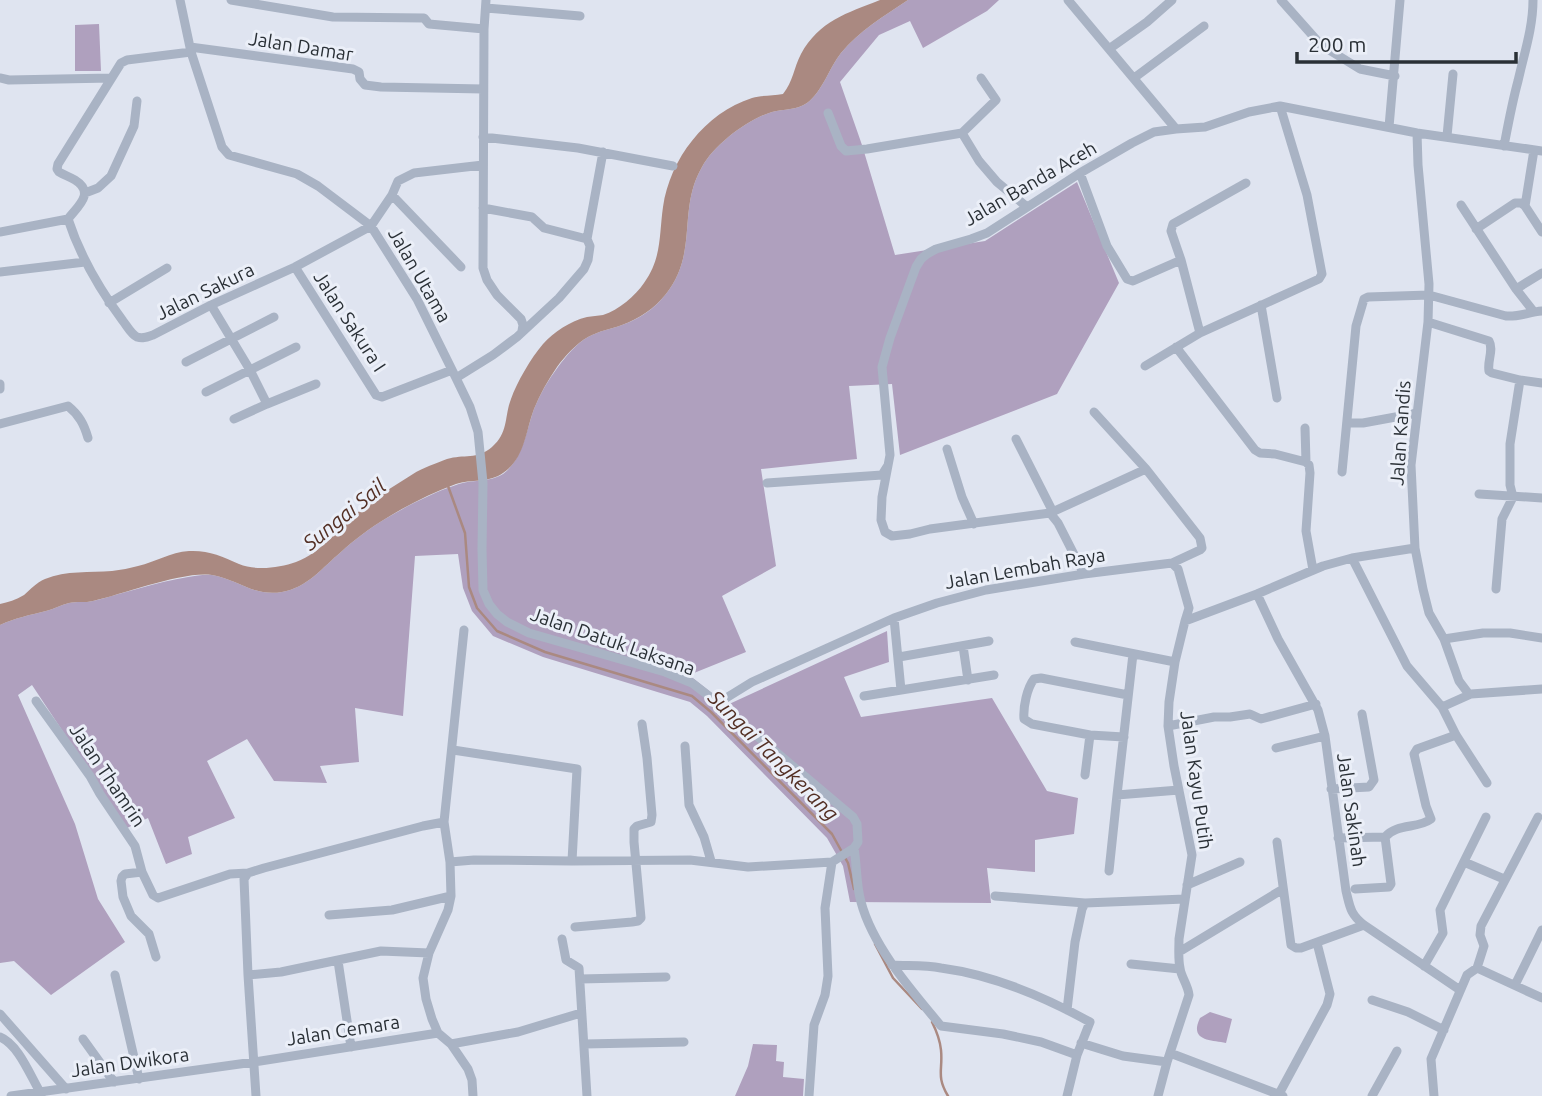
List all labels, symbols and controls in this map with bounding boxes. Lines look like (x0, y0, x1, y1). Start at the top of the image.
scale bar (1297, 21, 1516, 65)
street label: Jalan Damar (247, 27, 355, 65)
text: 200 m (1308, 32, 1366, 56)
street label: Jalan Banda Aceh (960, 136, 1100, 230)
street label: Jalan Utama (384, 224, 456, 326)
street label: Jalan Sakura (152, 258, 258, 324)
street label: Jalan Sakura I (309, 267, 391, 375)
street label: Jalan Kandis (1385, 380, 1415, 486)
water label: Sungai Sail (297, 473, 390, 555)
street label: Jalan Lembah Raya (943, 543, 1107, 593)
street label: Jalan Datuk Laksana (528, 603, 698, 679)
water label: Sungai Tangkerang (703, 684, 844, 825)
street label: Jalan Kayu Putih (1176, 709, 1218, 851)
street label: Jalan Thamrin (66, 719, 150, 831)
street label: Jalan Sakinah (1333, 752, 1371, 868)
street label: Jalan Cemara (285, 1010, 401, 1050)
street label: Jalan Dwikora (69, 1043, 191, 1081)

